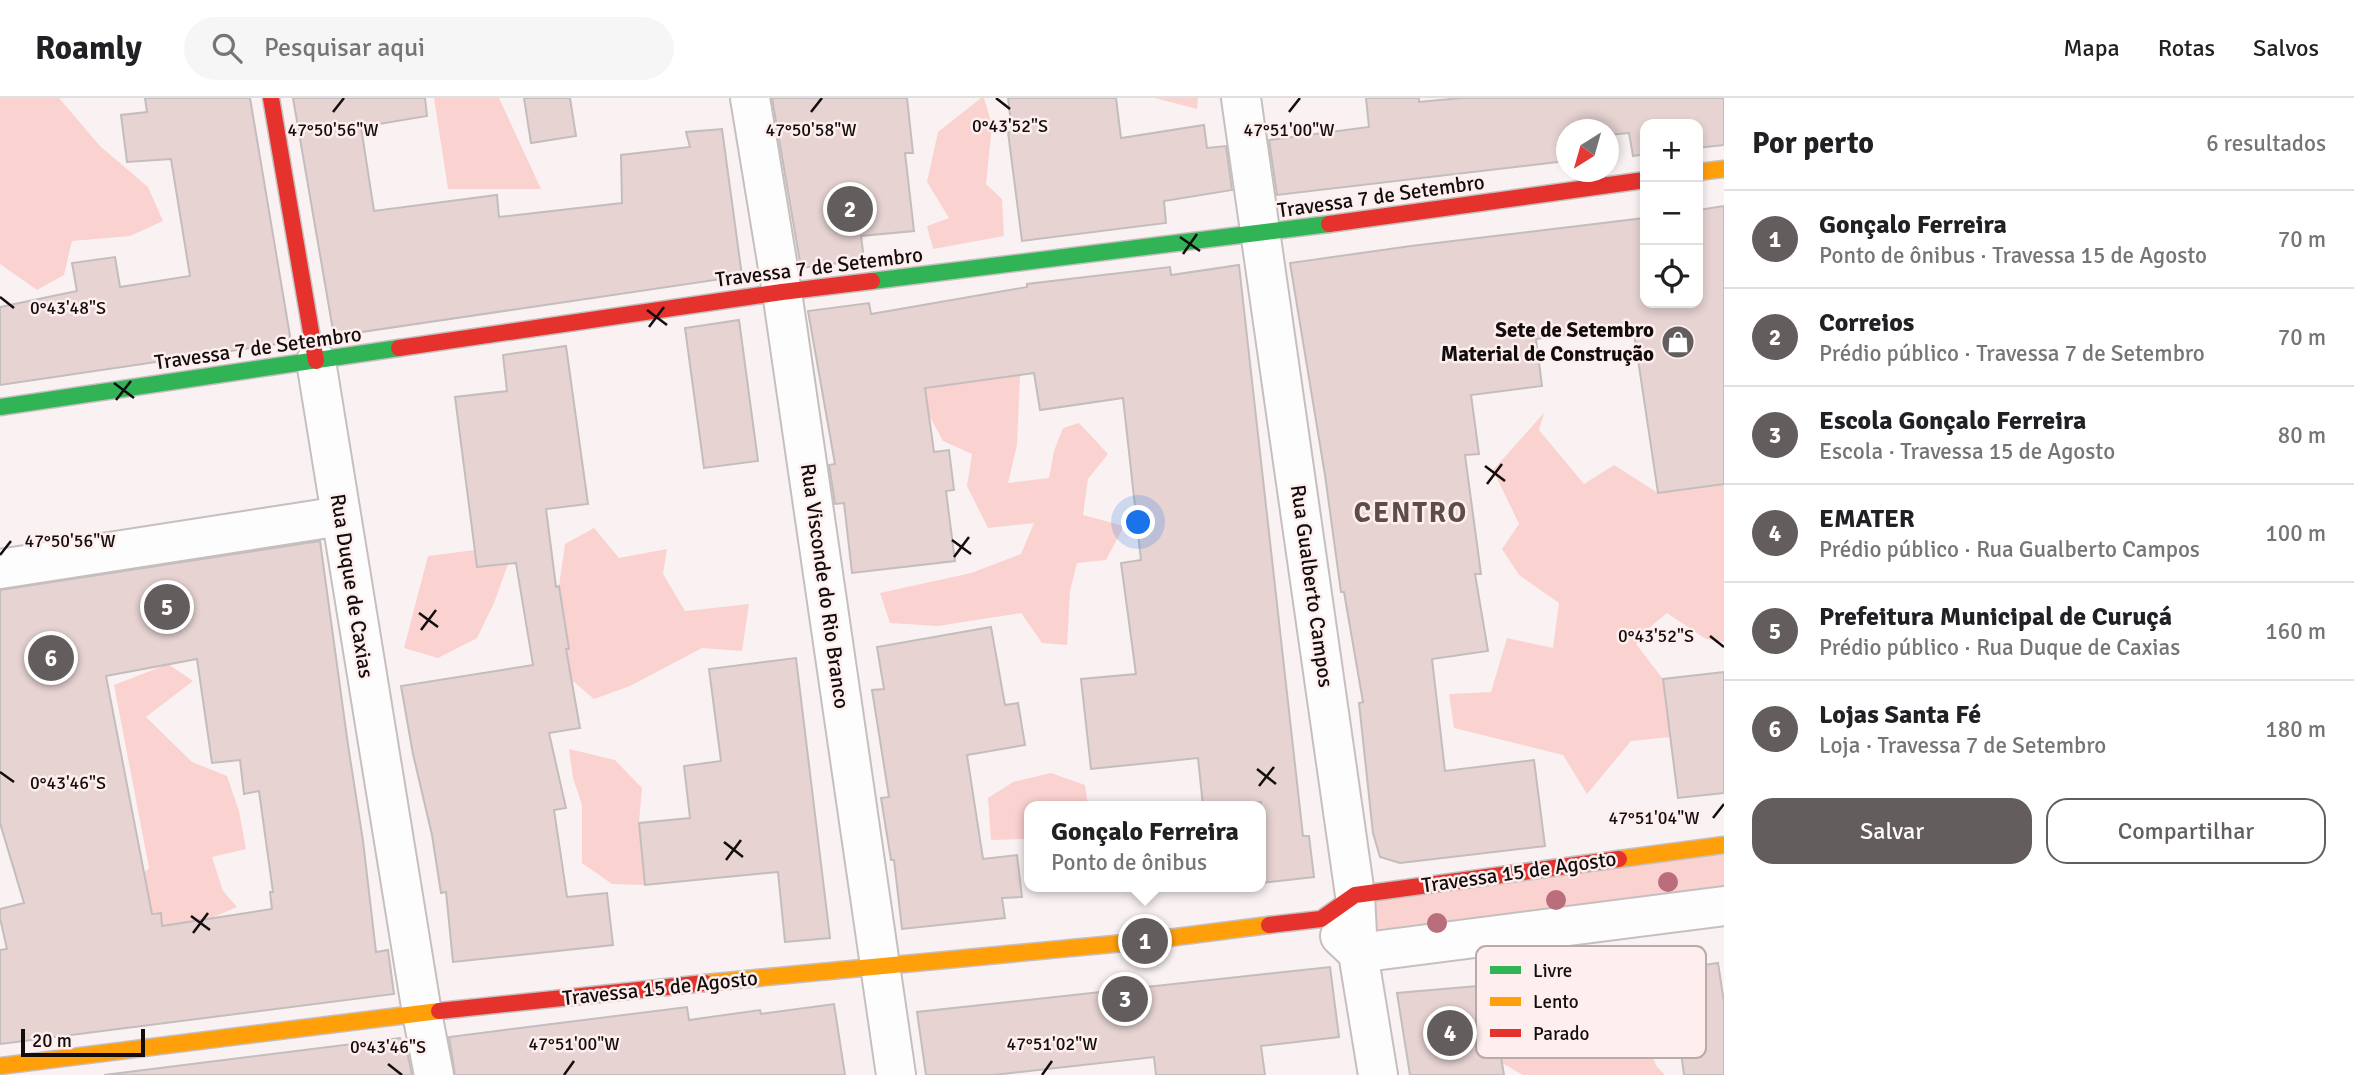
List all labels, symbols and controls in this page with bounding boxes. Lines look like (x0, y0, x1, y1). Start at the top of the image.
search box (184, 17, 674, 80)
text: Roamly (35, 28, 142, 69)
icon: search (208, 29, 246, 67)
text: Pesquisar aqui (264, 32, 425, 64)
text: Mapa (2063, 33, 2120, 63)
text: Rotas (2158, 33, 2215, 63)
text: Salvos (2253, 33, 2319, 63)
text: 0°43'52"S (972, 115, 1048, 137)
text: 47°50'56"W (288, 119, 378, 141)
text: 47°50'58"W (766, 119, 856, 141)
text: 47°51'00"W (1244, 119, 1334, 141)
north arrow (1556, 119, 1619, 182)
map controls (1640, 119, 1703, 308)
button: + (1640, 119, 1703, 182)
text: Por perto (1752, 125, 1874, 162)
text: 6 resultados (2206, 129, 2326, 158)
street label: Travessa 7 de Setembro (1276, 169, 1486, 223)
button: − (1640, 182, 1703, 245)
pin: 2 (827, 183, 873, 235)
text: Gonçalo Ferreira (1819, 209, 2007, 241)
text: 1 (1769, 225, 1781, 254)
text: 70 m (2278, 225, 2326, 254)
street label: Travessa 7 de Setembro (714, 241, 924, 293)
text: Ponto de ônibus · Travessa 15 de Agosto (1819, 241, 2207, 270)
button: locate (1640, 245, 1703, 308)
text: 0°43'48"S (30, 297, 106, 319)
text: Correios (1819, 307, 1914, 339)
place label: Sete de Setembro Material de Construção (1441, 317, 1654, 367)
street label: Travessa 7 de Setembro (153, 321, 363, 375)
shop icon: Sete de Setembro Material de Construção (1659, 323, 1697, 361)
text: 2 (1769, 323, 1781, 352)
text: 70 m (2278, 323, 2326, 352)
text: Prédio público · Travessa 7 de Setembro (1819, 339, 2205, 368)
text: Escola Gonçalo Ferreira (1819, 405, 2086, 437)
text: 3 (1769, 421, 1781, 450)
text: 80 m (2278, 421, 2326, 450)
text: Escola · Travessa 15 de Agosto (1819, 437, 2115, 466)
street label: Rua Visconde do Rio Branco (795, 462, 855, 710)
street label: Rua Gualberto Campos (1285, 483, 1339, 689)
street label: Rua Duque de Caxias (325, 492, 379, 680)
district label: CENTRO (1354, 496, 1468, 530)
text: EMATER (1819, 503, 1915, 535)
your location (1121, 505, 1155, 539)
text: 4 (1769, 519, 1781, 548)
text: 100 m (2265, 519, 2326, 548)
text: 47°50'56"W (25, 530, 115, 552)
text: Prédio público · Rua Gualberto Campos (1819, 535, 2200, 564)
pin: 5 (144, 581, 190, 633)
text: Prefeitura Municipal de Curuçá (1819, 601, 2172, 633)
text: 5 (1769, 617, 1781, 646)
text: 160 m (2265, 617, 2326, 646)
text: 0°43'52"S (1618, 625, 1694, 647)
pin: 6 (28, 632, 74, 684)
text: Prédio público · Rua Duque de Caxias (1819, 633, 2180, 662)
text: Lojas Santa Fé (1819, 699, 1981, 731)
text: 6 (1769, 715, 1781, 744)
text: 180 m (2265, 715, 2326, 744)
text: Loja · Travessa 7 de Setembro (1819, 731, 2106, 760)
text: 0°43'46"S (30, 772, 106, 794)
button: Salvar (1752, 798, 2032, 864)
button: Compartilhar (2046, 798, 2326, 864)
popup (1024, 801, 1266, 892)
text: 47°51'04"W (1609, 807, 1699, 829)
text: Gonçalo Ferreira (1051, 816, 1239, 848)
street label: Travessa 15 de Agosto (1420, 845, 1618, 899)
text: Ponto de ônibus (1051, 848, 1207, 877)
pin: 1 (1122, 915, 1168, 967)
legend (1476, 946, 1706, 1058)
text: Livre (1533, 959, 1572, 983)
street label: Travessa 15 de Agosto (561, 965, 759, 1011)
pin: 3 (1102, 973, 1148, 1025)
text: Lento (1533, 990, 1579, 1014)
pin: 4 (1427, 1007, 1473, 1059)
text: Parado (1533, 1022, 1589, 1046)
scale bar (21, 1026, 145, 1058)
text: 20 m (32, 1029, 72, 1053)
text: 47°51'00"W (529, 1033, 619, 1055)
text: 47°51'02"W (1007, 1033, 1097, 1055)
text: 0°43'46"S (350, 1036, 426, 1058)

